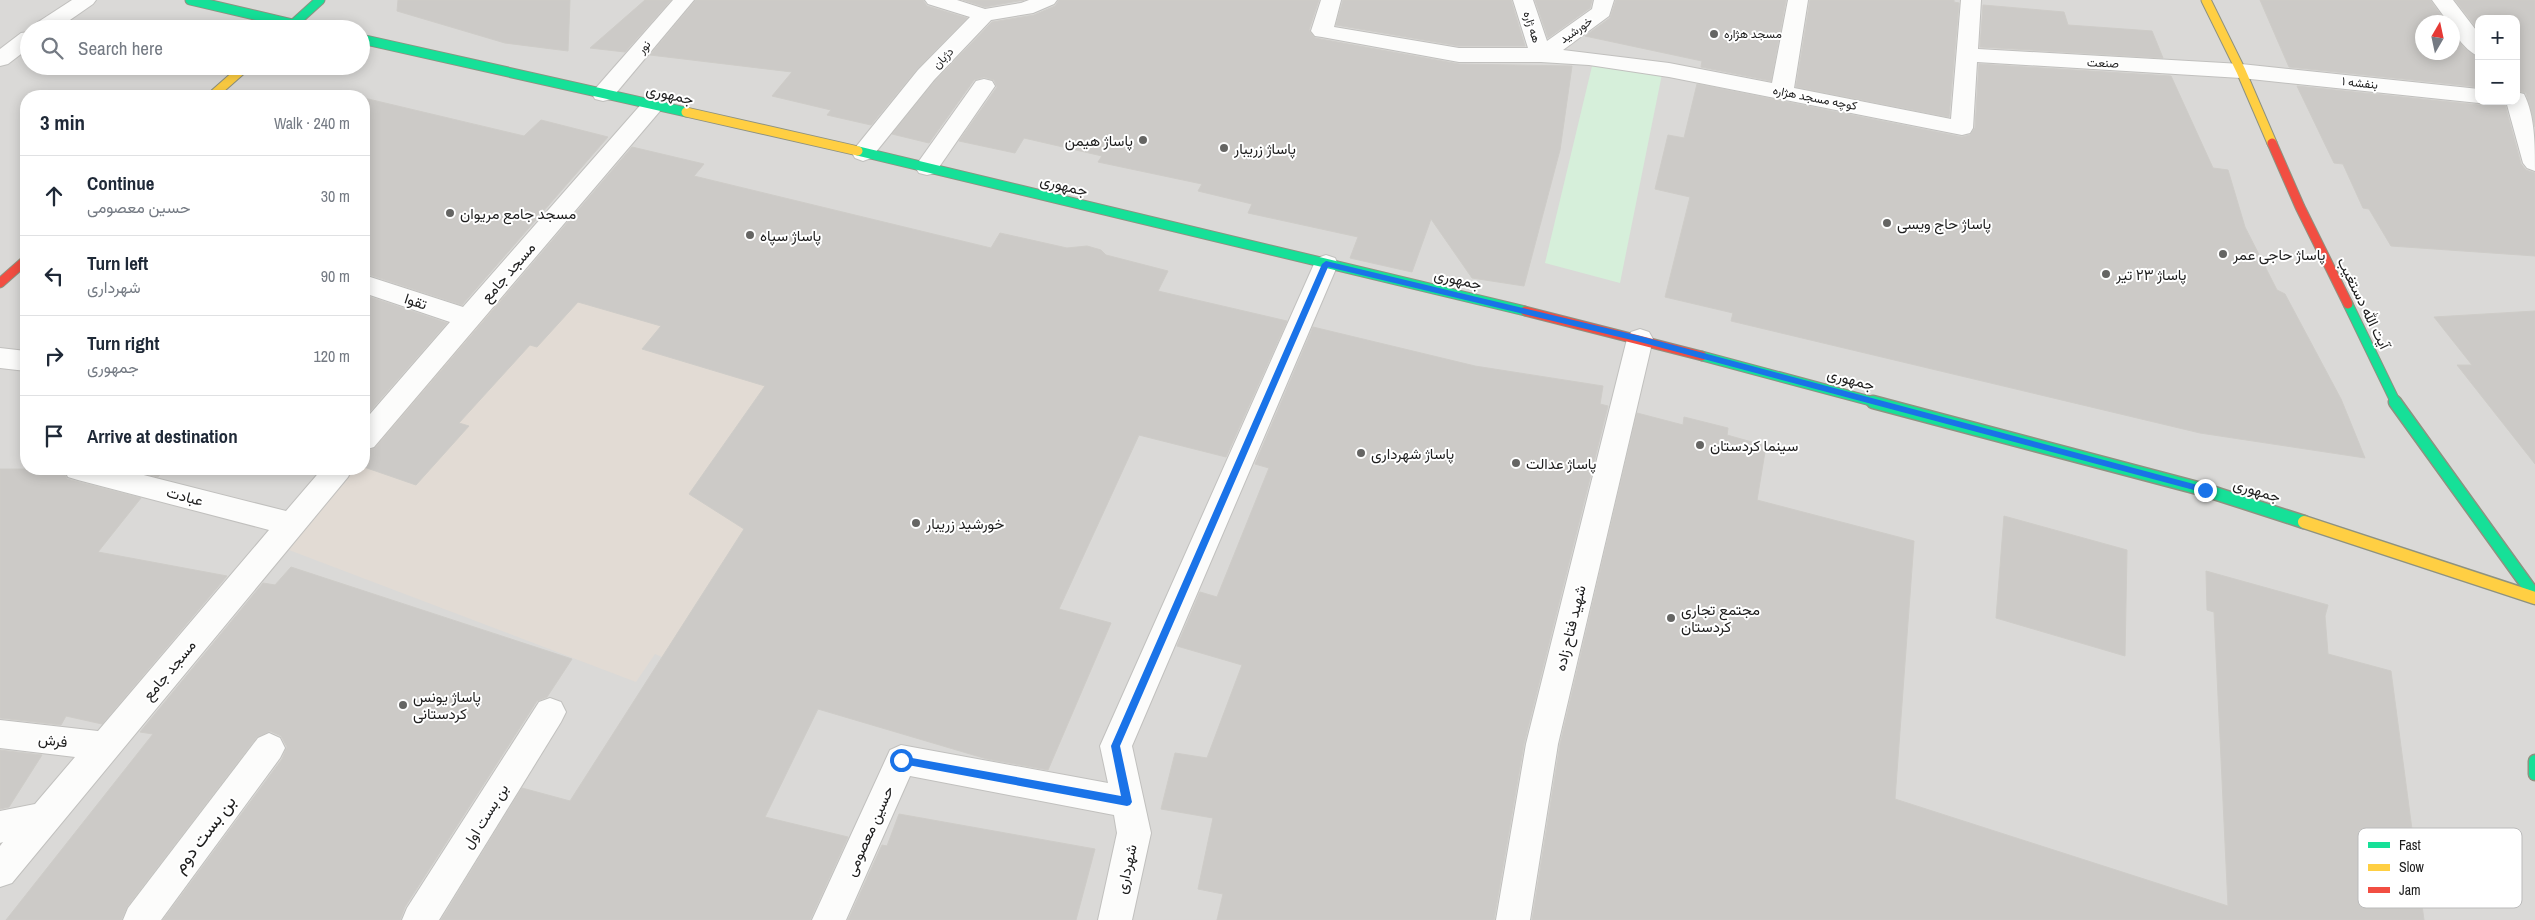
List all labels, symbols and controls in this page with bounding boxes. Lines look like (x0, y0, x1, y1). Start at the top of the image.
street label: هه ژاره (1519, 9, 1545, 45)
street label: خورشید (1556, 13, 1596, 47)
north arrow (2415, 15, 2460, 60)
map controls (2475, 15, 2520, 105)
button: + (2475, 15, 2520, 60)
search box (20, 20, 370, 75)
place label: مسجد هژاره (1724, 26, 1782, 42)
marker: مسجد هژاره (1708, 28, 1720, 40)
icon: search (38, 34, 66, 62)
text: Search here (78, 35, 163, 61)
street label: نور (633, 37, 654, 58)
street label: دژبان (929, 43, 957, 72)
street label: صنعت (2087, 54, 2119, 72)
button: − (2475, 60, 2520, 105)
street label: بنفشه ۱ (2341, 73, 2379, 93)
street label: جمهوری (644, 78, 696, 110)
street label: کوچه مسجد هژاره (1771, 82, 1859, 114)
text: 3 min (40, 108, 85, 137)
text: Walk · 240 m (274, 112, 350, 134)
place label: پاساژ هیمن (1065, 130, 1133, 151)
marker: پاساژ هیمن (1137, 134, 1149, 146)
place label: پاساژ زریبار (1233, 138, 1296, 159)
marker: پاساژ زریبار (1218, 142, 1230, 154)
street label: جمهوری (1038, 169, 1090, 201)
text: Continue (87, 170, 155, 196)
icon: ahead (40, 182, 68, 210)
text: 30 m (321, 185, 350, 207)
text: حسین معصومی (87, 196, 191, 218)
place label: مسجد جامع مریوان (460, 203, 576, 225)
marker: مسجد جامع مریوان (444, 207, 456, 219)
place label: پاساژ حاج ویسی (1897, 213, 1991, 235)
marker: پاساژ حاج ویسی (1881, 217, 1893, 229)
place label: پاساژ سپاه (760, 225, 821, 246)
marker: پاساژ سپاه (744, 229, 756, 241)
street label: مسجد جامع (476, 237, 541, 307)
place label: پاساژ حاجی عمر (2232, 244, 2325, 265)
marker: پاساژ حاجی عمر (2217, 248, 2229, 260)
text: Turn left (87, 250, 148, 276)
street label: آیت الله دستغیب (2333, 253, 2396, 354)
icon: left (40, 262, 68, 290)
street label: جمهوری (1432, 263, 1484, 295)
place label: پاساژ ۲۳ تیر (2115, 264, 2186, 285)
text: 90 m (321, 265, 350, 287)
marker: پاساژ ۲۳ تیر (2100, 268, 2112, 280)
text: شهرداری (87, 276, 141, 298)
street label: تقوا (402, 288, 430, 314)
text: Turn right (87, 330, 159, 356)
icon: right (40, 342, 68, 370)
text: 120 m (314, 345, 350, 367)
text: جمهوری (87, 356, 139, 378)
street label: جمهوری (1825, 363, 1877, 395)
icon: arrive (40, 422, 68, 450)
text: Arrive at destination (87, 423, 238, 449)
place label: سینما کردستان (1710, 435, 1799, 456)
marker: سینما کردستان (1694, 439, 1706, 451)
place label: پاساژ شهرداری (1371, 443, 1454, 464)
marker: پاساژ شهرداری (1355, 447, 1367, 459)
place label: پاساژ عدالت (1526, 453, 1596, 474)
marker: پاساژ عدالت (1510, 457, 1522, 469)
street label: جمهوری (2231, 473, 2283, 507)
route end (2194, 479, 2217, 502)
street label: عبادت (164, 481, 206, 511)
place label: خورشید زریبار (925, 513, 1004, 534)
marker: خورشید زریبار (910, 517, 922, 529)
street label: شهید فتاح زاده (1549, 583, 1592, 673)
place label: مجتمع تجاری کردستان (1681, 599, 1760, 637)
marker: مجتمع تجاری کردستان (1665, 612, 1677, 624)
street label: مسجد جامع (137, 635, 201, 705)
place label: پاساژ یونس کردستانی (413, 686, 481, 724)
marker: پاساژ یونس کردستانی (397, 699, 409, 711)
street label: فرش (37, 728, 69, 752)
route start (890, 749, 913, 772)
street label: بن بست اول (457, 780, 513, 852)
street label: حسین معصومی (840, 782, 898, 880)
street label: بن بست دوم (167, 790, 241, 878)
legend (2358, 828, 2522, 908)
text: Fast (2399, 836, 2421, 854)
street label: شهرداری (1110, 842, 1142, 896)
text: Slow (2399, 858, 2425, 876)
text: Jam (2399, 881, 2421, 899)

